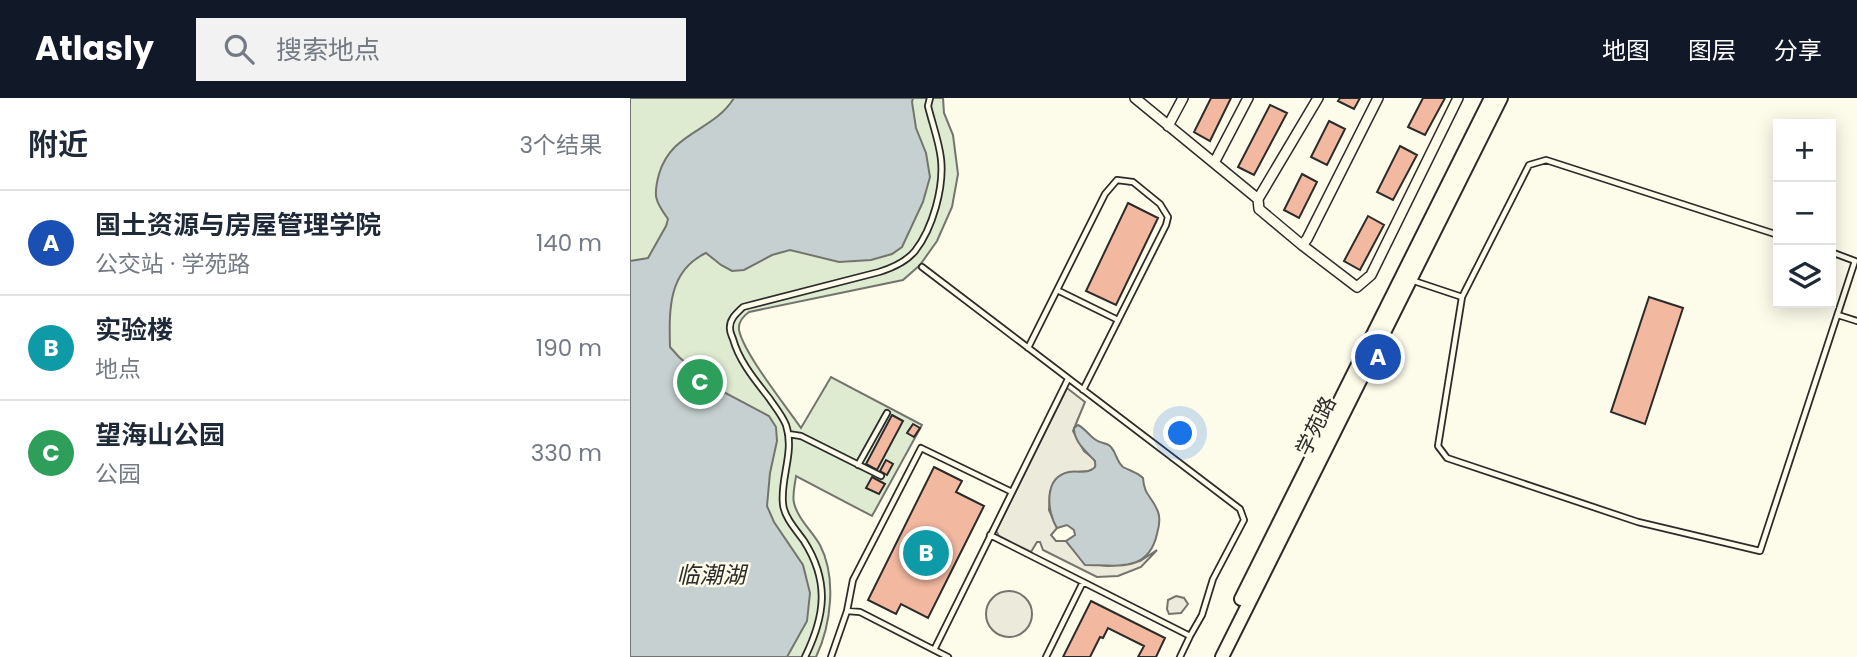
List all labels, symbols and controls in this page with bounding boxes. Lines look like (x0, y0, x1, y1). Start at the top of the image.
search box (196, 18, 686, 81)
text: Atlasly (35, 25, 154, 72)
icon: search (220, 30, 258, 68)
text: 搜索地点 (276, 32, 380, 68)
text: 地图 (1602, 34, 1650, 67)
text: 图层 (1688, 34, 1736, 67)
text: 分享 (1774, 34, 1822, 67)
map controls (1773, 119, 1836, 308)
button: + (1773, 119, 1836, 182)
text: 附近 (28, 123, 88, 166)
text: 3个结果 (519, 129, 602, 161)
button: − (1773, 182, 1836, 245)
text: 国土资源与房屋管理学院 (95, 207, 381, 243)
text: A (43, 227, 59, 259)
text: 140 m (536, 227, 602, 259)
button: layers (1773, 245, 1836, 308)
text: 公交站 · 学苑路 (95, 248, 250, 280)
text: 实验楼 (95, 312, 173, 348)
pin: A (1355, 331, 1401, 383)
text: B (43, 332, 59, 364)
text: 190 m (536, 332, 602, 364)
text: 地点 (95, 353, 141, 385)
pin: C (677, 356, 723, 408)
street label: 学苑路 (1289, 391, 1342, 460)
your location (1163, 416, 1197, 450)
text: 望海山公园 (95, 417, 225, 453)
text: C (42, 437, 60, 469)
text: 330 m (531, 437, 602, 469)
text: 公园 (95, 458, 141, 490)
pin: B (903, 527, 949, 579)
water label: 临潮湖 (677, 559, 749, 591)

